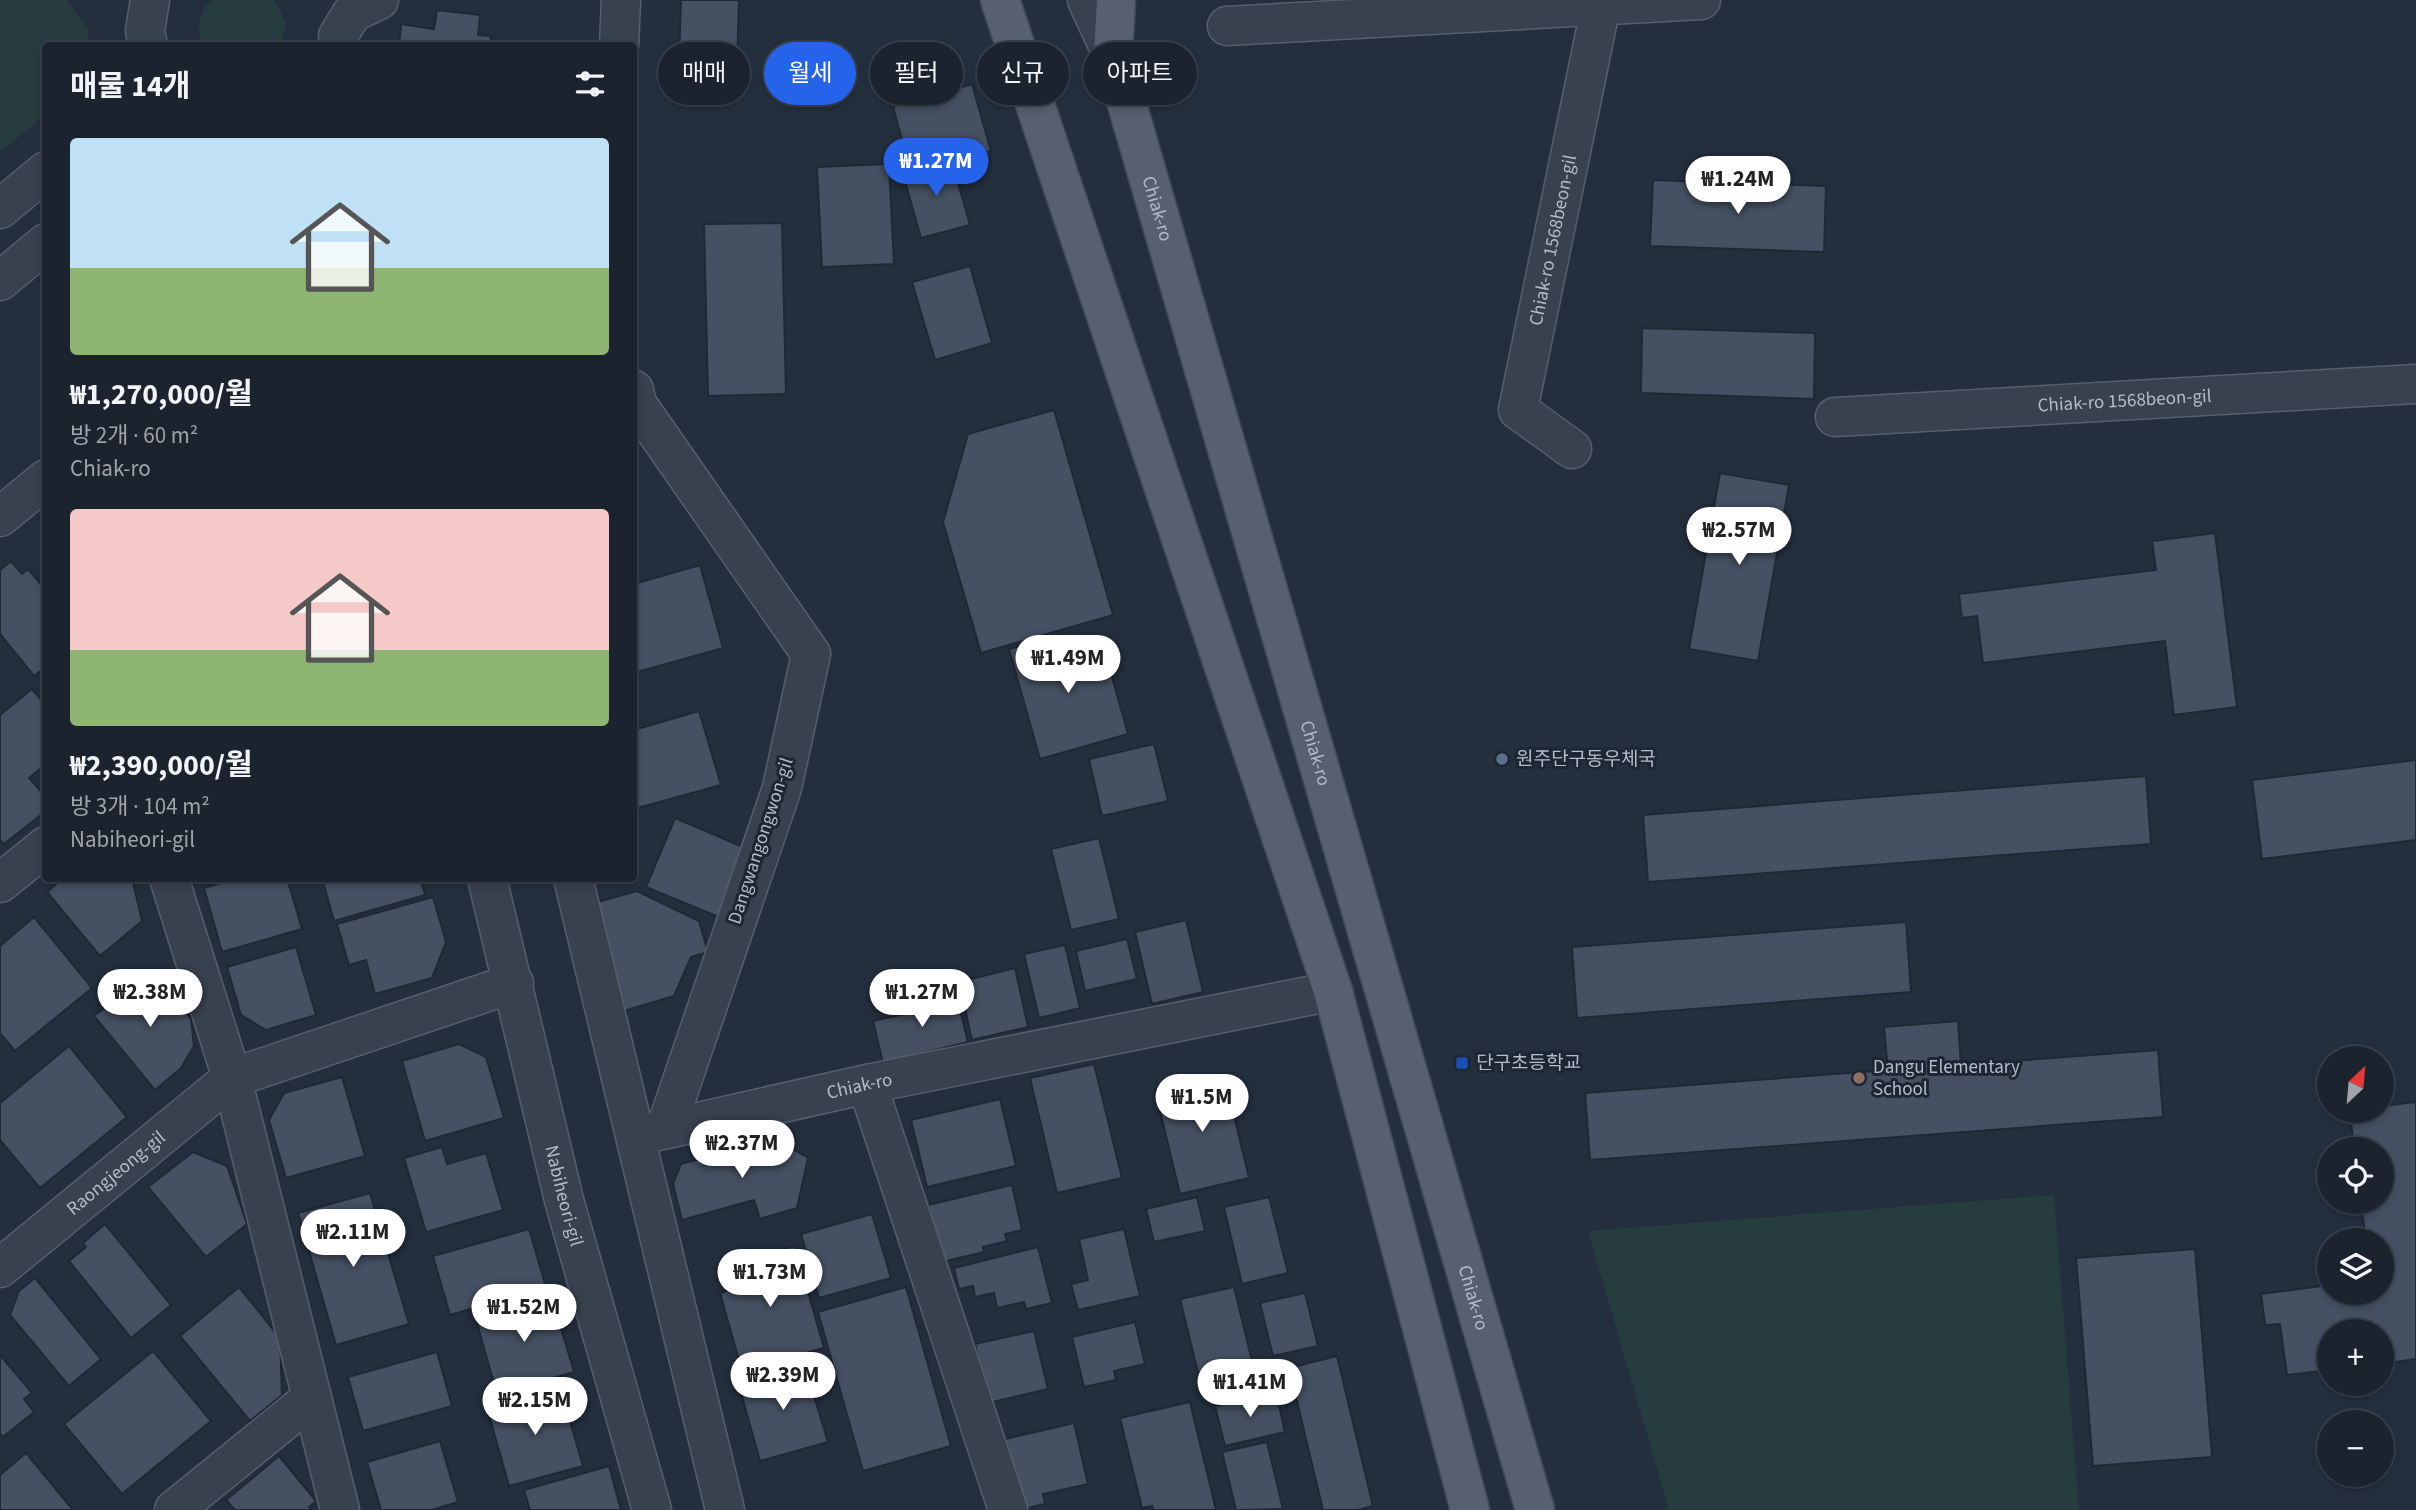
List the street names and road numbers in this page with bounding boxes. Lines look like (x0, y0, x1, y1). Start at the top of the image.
street label: Chiak-ro 1568beon-gil (1522, 152, 1584, 328)
street label: Chiak-ro (1135, 173, 1180, 244)
street label: Chiak-ro 1568beon-gil (2037, 382, 2212, 419)
street label: Chiak-ro (1293, 717, 1338, 789)
street label: Dangwangongwon-gil (721, 754, 801, 928)
street label: Chiak-ro (824, 1066, 895, 1106)
street label: Raongjeong-gil (61, 1124, 171, 1222)
street label: Nabiheori-gil (538, 1143, 590, 1250)
street label: Chiak-ro (1451, 1262, 1496, 1333)

